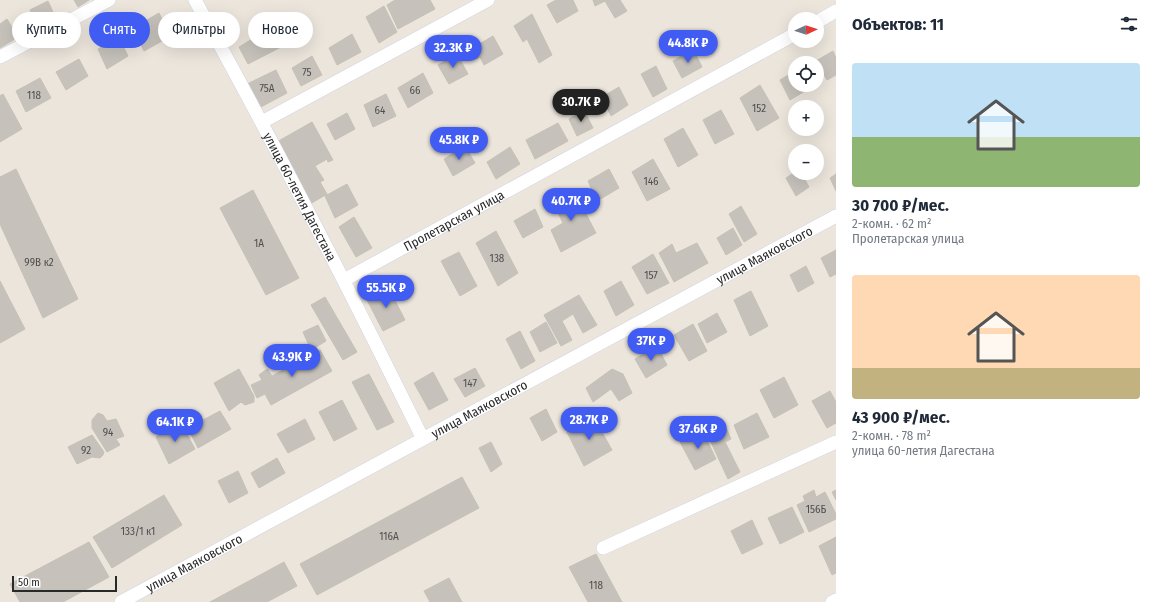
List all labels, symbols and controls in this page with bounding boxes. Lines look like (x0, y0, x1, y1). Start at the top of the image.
chip: Купить (12, 12, 81, 48)
chip: Снять (89, 12, 150, 48)
chip: Фильтры (158, 12, 240, 48)
chip: Новое (248, 12, 313, 48)
north arrow (788, 12, 824, 48)
map controls (788, 12, 824, 180)
icon: filters (1118, 13, 1140, 35)
text: Объектов: 11 (852, 14, 944, 35)
pin: 44.8K ₽ (651, 30, 725, 64)
pin: 32.3K ₽ (416, 35, 490, 69)
text: 44.8K ₽ (668, 35, 708, 50)
text: 32.3K ₽ (434, 40, 472, 55)
button: locate (788, 56, 824, 92)
house number: 75 (302, 66, 312, 79)
house number: 75А (259, 82, 275, 95)
house number: 66 (410, 84, 421, 97)
house number: 118 (27, 89, 41, 102)
pin: 30.7K ₽ (544, 89, 618, 123)
icon: home (960, 89, 1032, 161)
text: 30.7K ₽ (561, 94, 601, 109)
button: + (788, 100, 824, 136)
house number: 152 (752, 102, 766, 115)
house number: 64 (375, 104, 386, 117)
pin: 45.8K ₽ (422, 127, 496, 161)
street label: улица 60-летия Дагестана (261, 130, 340, 263)
text: 45.8K ₽ (439, 132, 479, 147)
button: − (788, 144, 824, 180)
house number: 146 (643, 175, 659, 188)
street label: Пролетарская улица (401, 187, 507, 254)
pin: 40.7K ₽ (534, 188, 608, 222)
text: 40.7K ₽ (551, 193, 591, 208)
text: 30 700 ₽/мес. (852, 195, 949, 216)
text: 2-комн. · 62 m² (852, 216, 932, 231)
street label: улица Маяковского (714, 223, 815, 287)
text: Пролетарская улица (852, 231, 964, 246)
house number: 1А (254, 237, 264, 250)
house number: 138 (490, 252, 505, 265)
house number: 99В к2 (24, 256, 54, 269)
house number: 157 (644, 269, 658, 282)
pin: 55.5K ₽ (349, 275, 423, 309)
text: 55.5K ₽ (366, 280, 406, 295)
icon: home (960, 301, 1032, 373)
pin: 37K ₽ (623, 328, 679, 362)
text: 37K ₽ (637, 333, 665, 348)
pin: 43.9K ₽ (255, 344, 329, 378)
text: 43.9K ₽ (272, 349, 312, 364)
street label: улица Маяковского (428, 377, 530, 441)
house number: 147 (463, 377, 477, 390)
pin: 28.7K ₽ (552, 407, 626, 441)
text: 43 900 ₽/мес. (852, 407, 950, 428)
pin: 64.1K ₽ (138, 409, 212, 443)
text: 28.7K ₽ (570, 412, 608, 427)
text: 64.1K ₽ (156, 414, 194, 429)
pin: 37.6K ₽ (661, 416, 735, 450)
text: 37.6K ₽ (679, 421, 717, 436)
house number: 94 (103, 426, 114, 439)
text: 2-комн. · 78 m² (852, 428, 931, 443)
text: улица 60-летия Дагестана (852, 443, 995, 458)
house number: 92 (81, 444, 91, 457)
house number: 156Б (806, 503, 827, 516)
house number: 133/1 к1 (121, 525, 155, 538)
street label: улица Маяковского (143, 530, 245, 595)
house number: 116А (379, 530, 399, 543)
scale bar (12, 574, 117, 593)
text: 50 m (18, 576, 40, 589)
house number: 118 (589, 579, 603, 592)

